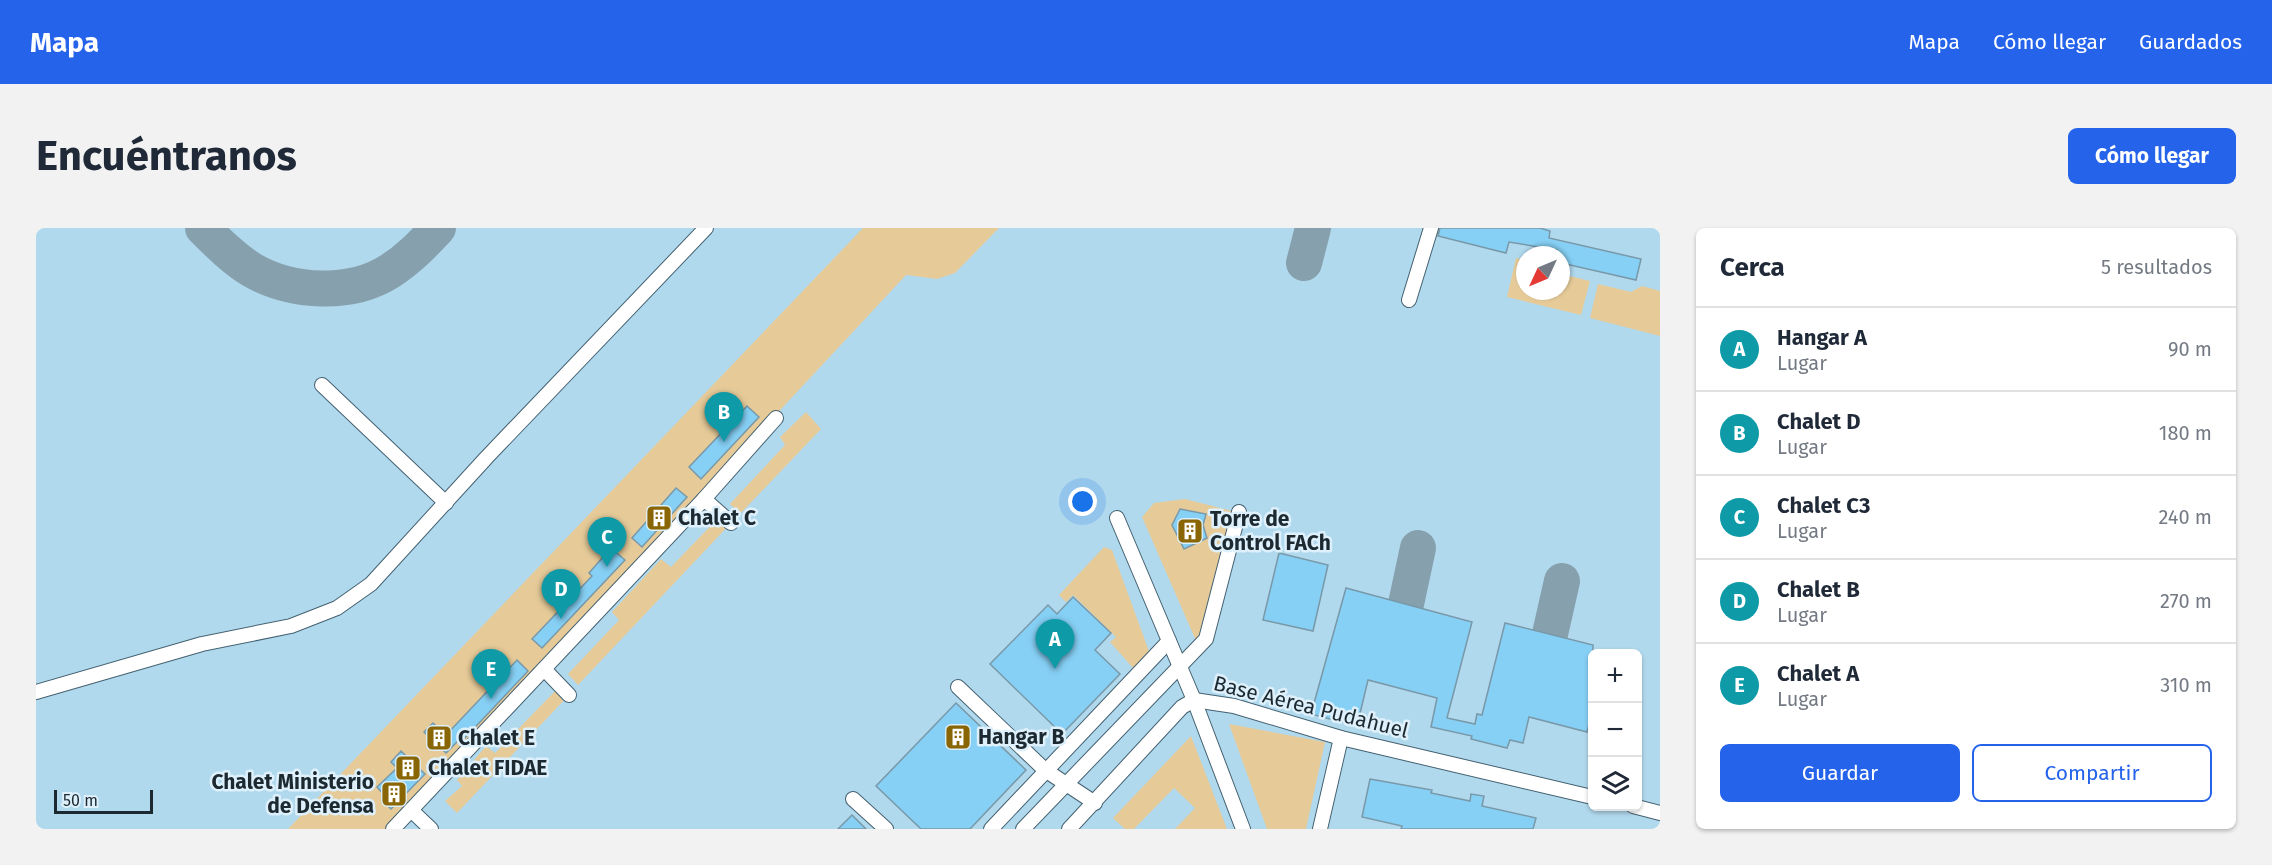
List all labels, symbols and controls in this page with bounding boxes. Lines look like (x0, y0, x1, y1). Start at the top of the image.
text: Mapa (30, 26, 99, 59)
text: Mapa (1908, 29, 1960, 55)
text: Cómo llegar (1993, 29, 2106, 55)
text: Guardados (2139, 29, 2242, 55)
button: Cómo llegar (2068, 128, 2236, 184)
text: Encuéntranos (36, 131, 297, 181)
north arrow (1516, 246, 1570, 300)
text: Cerca (1720, 252, 1785, 283)
text: 5 resultados (2101, 255, 2212, 279)
text: Hangar A (1777, 324, 1867, 351)
text: A (1734, 337, 1745, 361)
text: 90 m (2168, 337, 2212, 361)
text: Lugar (1777, 351, 1827, 375)
pin: B (704, 392, 744, 442)
text: Chalet D (1777, 408, 1861, 435)
text: B (1733, 421, 1746, 445)
text: 180 m (2159, 421, 2212, 445)
text: Lugar (1777, 435, 1827, 459)
your location (1068, 487, 1097, 516)
text: Chalet C3 (1777, 492, 1870, 519)
building icon: Chalet C (644, 503, 674, 533)
place label: Chalet C (678, 505, 756, 531)
text: C (1734, 505, 1745, 529)
text: 240 m (2158, 505, 2212, 529)
place label: Torre de Control FACh (1210, 506, 1331, 556)
building icon: Torre de Control FACh (1175, 516, 1205, 546)
pin: C (588, 518, 626, 567)
text: Lugar (1777, 519, 1827, 543)
pin: D (542, 570, 580, 619)
text: Chalet B (1777, 576, 1860, 603)
text: D (1733, 589, 1746, 613)
text: 270 m (2160, 589, 2212, 613)
text: Lugar (1777, 603, 1827, 627)
pin: A (1036, 620, 1074, 669)
map controls (1588, 649, 1642, 811)
button: + (1588, 649, 1642, 703)
pin: E (472, 650, 510, 699)
text: Chalet A (1777, 660, 1859, 687)
street label: Base Aérea Pudahuel (1211, 670, 1411, 744)
text: E (1734, 673, 1745, 697)
text: 310 m (2160, 673, 2212, 697)
text: Lugar (1777, 687, 1827, 711)
button: − (1588, 703, 1642, 757)
building icon: Hangar B (943, 722, 973, 752)
building icon: Chalet E (424, 723, 454, 753)
place label: Hangar B (978, 724, 1065, 750)
place label: Chalet E (458, 725, 535, 751)
button: Guardar (1720, 744, 1960, 802)
button: Compartir (1972, 744, 2212, 802)
building icon: Chalet FIDAE (393, 753, 423, 783)
place label: Chalet FIDAE (428, 755, 547, 781)
button: layers (1588, 757, 1642, 811)
place label: Chalet Ministerio de Defensa (211, 769, 374, 819)
building icon: Chalet Ministerio de Defensa (379, 779, 409, 809)
scale bar (54, 787, 153, 814)
text: 50 m (63, 791, 98, 810)

